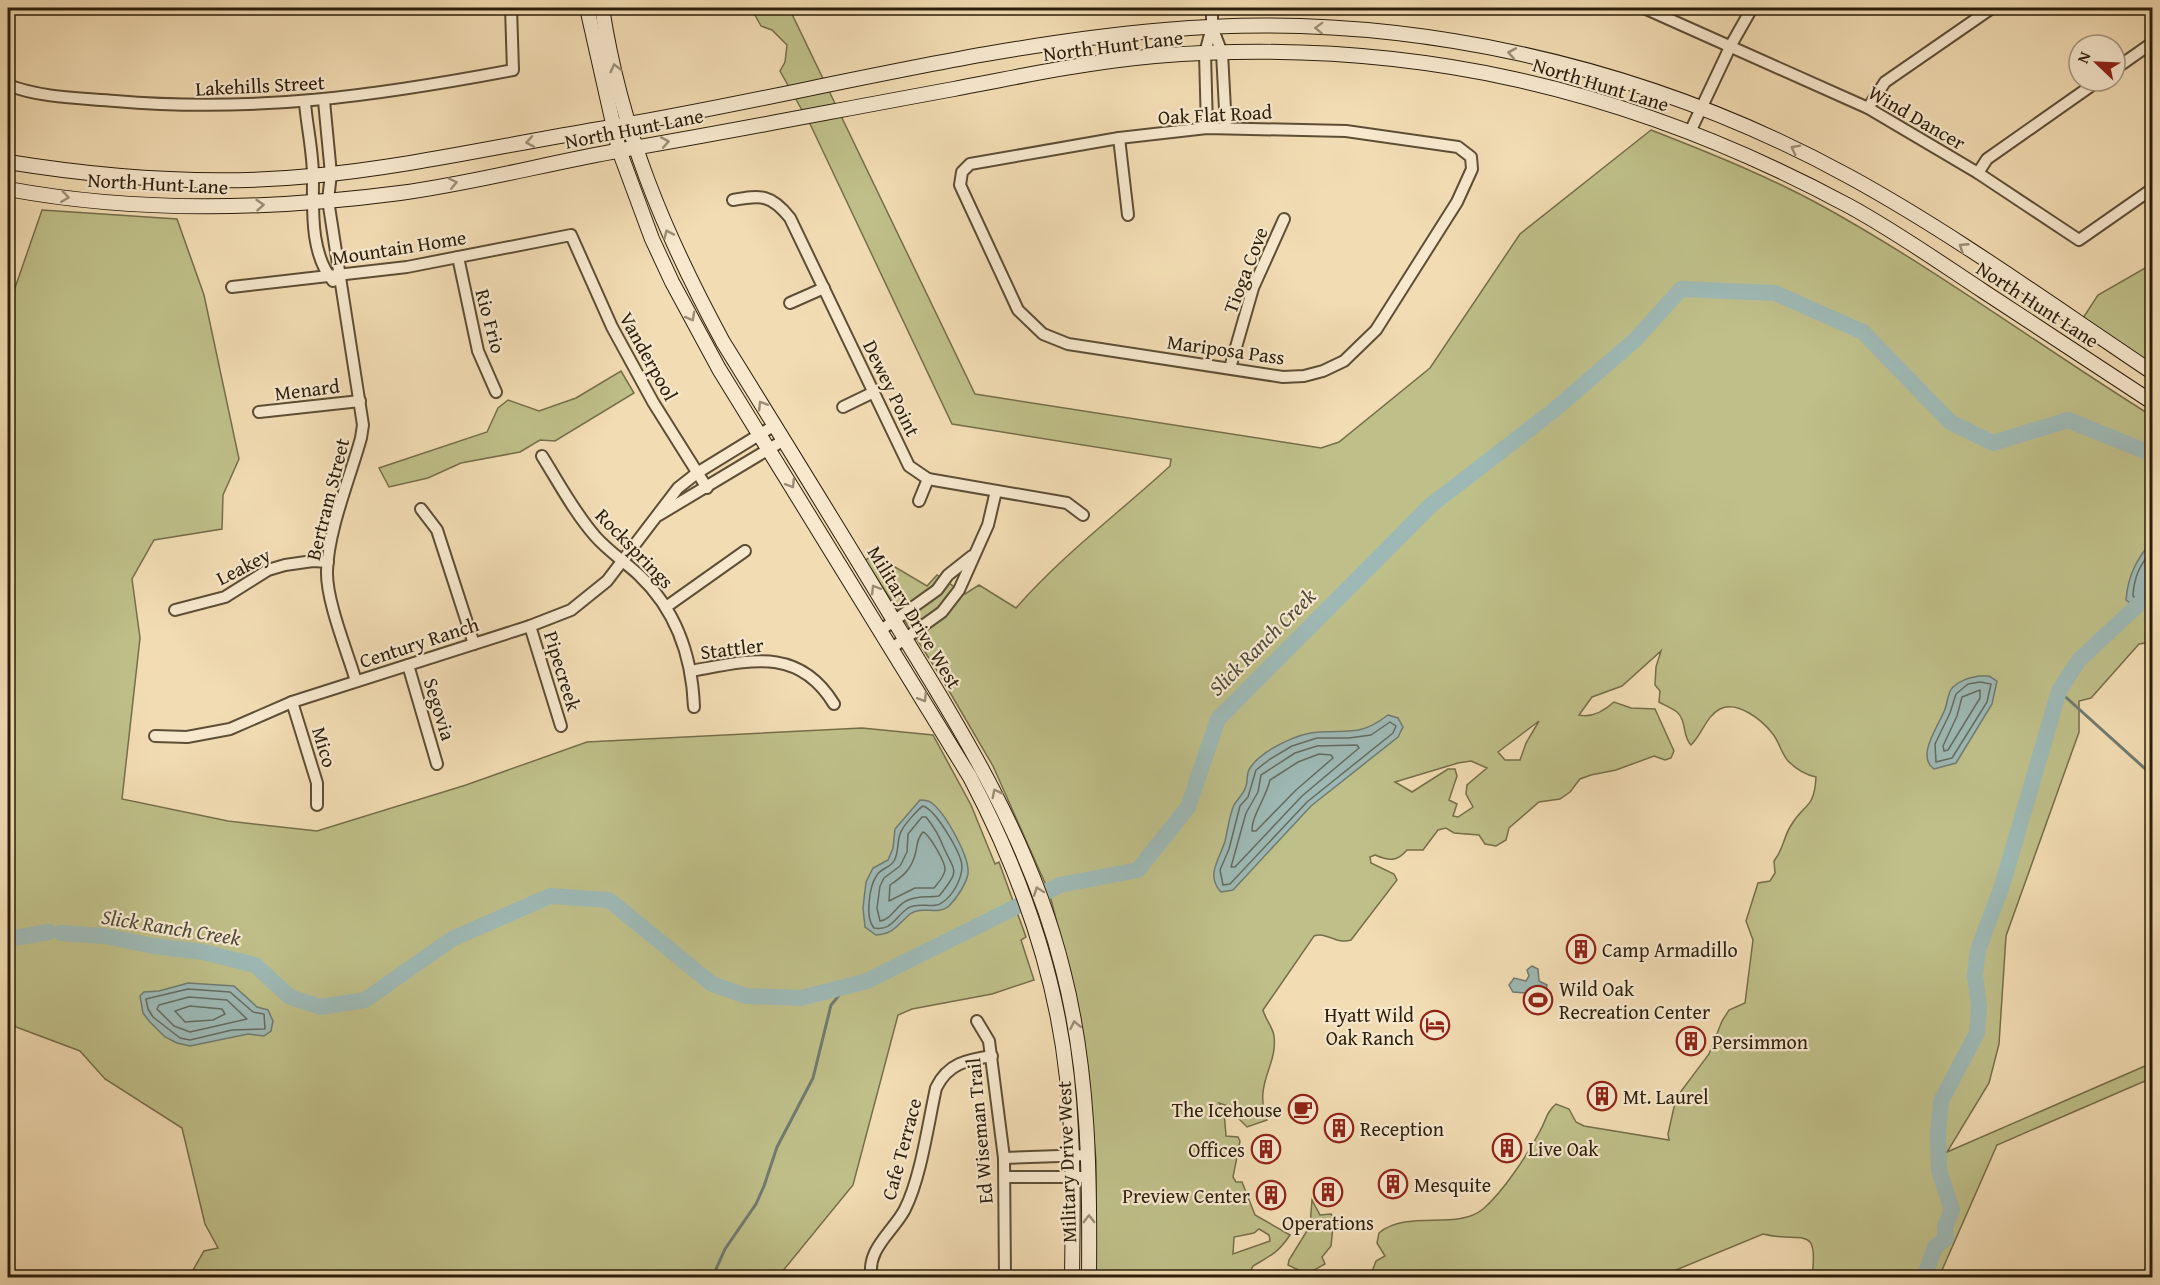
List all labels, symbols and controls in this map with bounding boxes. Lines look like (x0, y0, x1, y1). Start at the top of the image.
street label: North Hunt Lane (1041, 22, 1185, 68)
one-way arrow (1314, 22, 1323, 35)
north arrow (2067, 33, 2127, 93)
one-way arrow (1507, 47, 1517, 60)
text: N (2070, 47, 2096, 67)
street label: North Hunt Lane (1529, 50, 1673, 118)
one-way arrow (609, 63, 622, 73)
street label: Lakehills Street (195, 67, 325, 103)
street label: Wind Dancer (1863, 77, 1971, 157)
street label: Oak Flat Road (1157, 97, 1273, 131)
street label: North Hunt Lane (562, 100, 706, 156)
one-way arrow (525, 135, 534, 147)
one-way arrow (660, 136, 670, 149)
one-way arrow (1790, 145, 1801, 157)
street label: North Hunt Lane (87, 165, 229, 201)
one-way arrow (448, 177, 458, 190)
one-way arrow (61, 190, 70, 202)
one-way arrow (255, 199, 264, 212)
street label: Mountain Home (330, 222, 468, 272)
street label: Tioga Cove (1215, 223, 1275, 317)
one-way arrow (664, 230, 676, 241)
one-way arrow (1959, 244, 1970, 255)
street label: North Hunt Lane (1971, 253, 2105, 355)
street label: Rio Frio (469, 286, 513, 356)
street label: Vanderpool (613, 306, 686, 406)
one-way arrow (684, 310, 695, 321)
street label: Mariposa Pass (1165, 326, 1287, 372)
street label: Dewey Point (856, 335, 928, 441)
street label: Menard (273, 371, 341, 407)
one-way arrow (758, 401, 769, 412)
street label: Bertram Street (298, 435, 356, 563)
one-way arrow (783, 478, 795, 488)
street label: Rocksprings (589, 501, 681, 595)
street label: Leakey (211, 540, 275, 592)
street label: Military Drive West (861, 540, 969, 694)
water label: Slick Ranch Creek (1201, 581, 1323, 703)
one-way arrow (871, 585, 883, 595)
street label: Century Ranch (356, 609, 482, 675)
street label: Pipecreek (537, 627, 589, 715)
street label: Stattler (699, 630, 765, 666)
street label: Segovia (417, 674, 463, 744)
one-way arrow (915, 692, 927, 702)
street label: Mico (305, 723, 345, 771)
one-way arrow (992, 788, 1003, 799)
one-way arrow (1032, 886, 1045, 897)
water label: Slick Ranch Creek (99, 901, 243, 953)
building icon: Camp Armadillo (1565, 933, 1597, 965)
place label: Camp Armadillo (1602, 935, 1738, 964)
place label: Wild Oak Recreation Center (1559, 974, 1710, 1026)
sports icon: Wild Oak Recreation Center (1522, 984, 1554, 1016)
place label: Hyatt Wild Oak Ranch (1324, 1000, 1414, 1052)
hotel icon: Hyatt Wild Oak Ranch (1419, 1009, 1451, 1041)
one-way arrow (1069, 1020, 1082, 1030)
building icon: Persimmon (1675, 1025, 1707, 1057)
place label: Persimmon (1712, 1027, 1808, 1056)
street label: Ed Wiseman Trail (958, 1056, 1000, 1205)
street label: Military Drive West (1049, 1080, 1083, 1244)
building icon: Mt. Laurel (1586, 1080, 1618, 1112)
place label: Mt. Laurel (1623, 1082, 1709, 1111)
cafe icon: The Icehouse (1287, 1093, 1319, 1125)
street label: Cafe Terrace (873, 1095, 929, 1203)
place label: The Icehouse (1172, 1095, 1282, 1124)
building icon: Reception (1323, 1112, 1355, 1144)
place label: Reception (1360, 1114, 1444, 1143)
building icon: Live Oak (1491, 1132, 1523, 1164)
building icon: Offices (1250, 1133, 1282, 1165)
place label: Live Oak (1528, 1134, 1599, 1163)
place label: Offices (1188, 1135, 1245, 1164)
building icon: Mesquite (1377, 1168, 1409, 1200)
place label: Mesquite (1414, 1170, 1491, 1199)
building icon: Operations (1312, 1176, 1344, 1208)
building icon: Preview Center (1255, 1179, 1287, 1211)
place label: Preview Center (1122, 1181, 1250, 1210)
place label: Operations (1282, 1208, 1374, 1237)
one-way arrow (1083, 1215, 1095, 1224)

